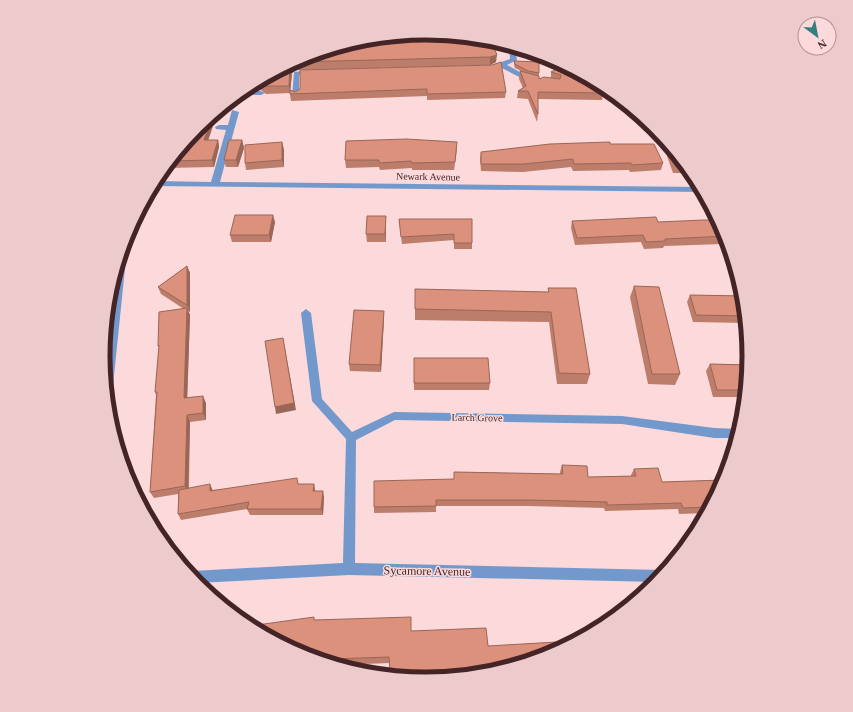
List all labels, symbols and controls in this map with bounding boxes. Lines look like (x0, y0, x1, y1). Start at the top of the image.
north arrow (797, 16, 837, 56)
text: N (816, 37, 829, 52)
street label: Newark Avenue (396, 170, 461, 183)
street label: Larch Grove (451, 412, 503, 423)
street label: Sycamore Avenue (384, 563, 470, 579)

